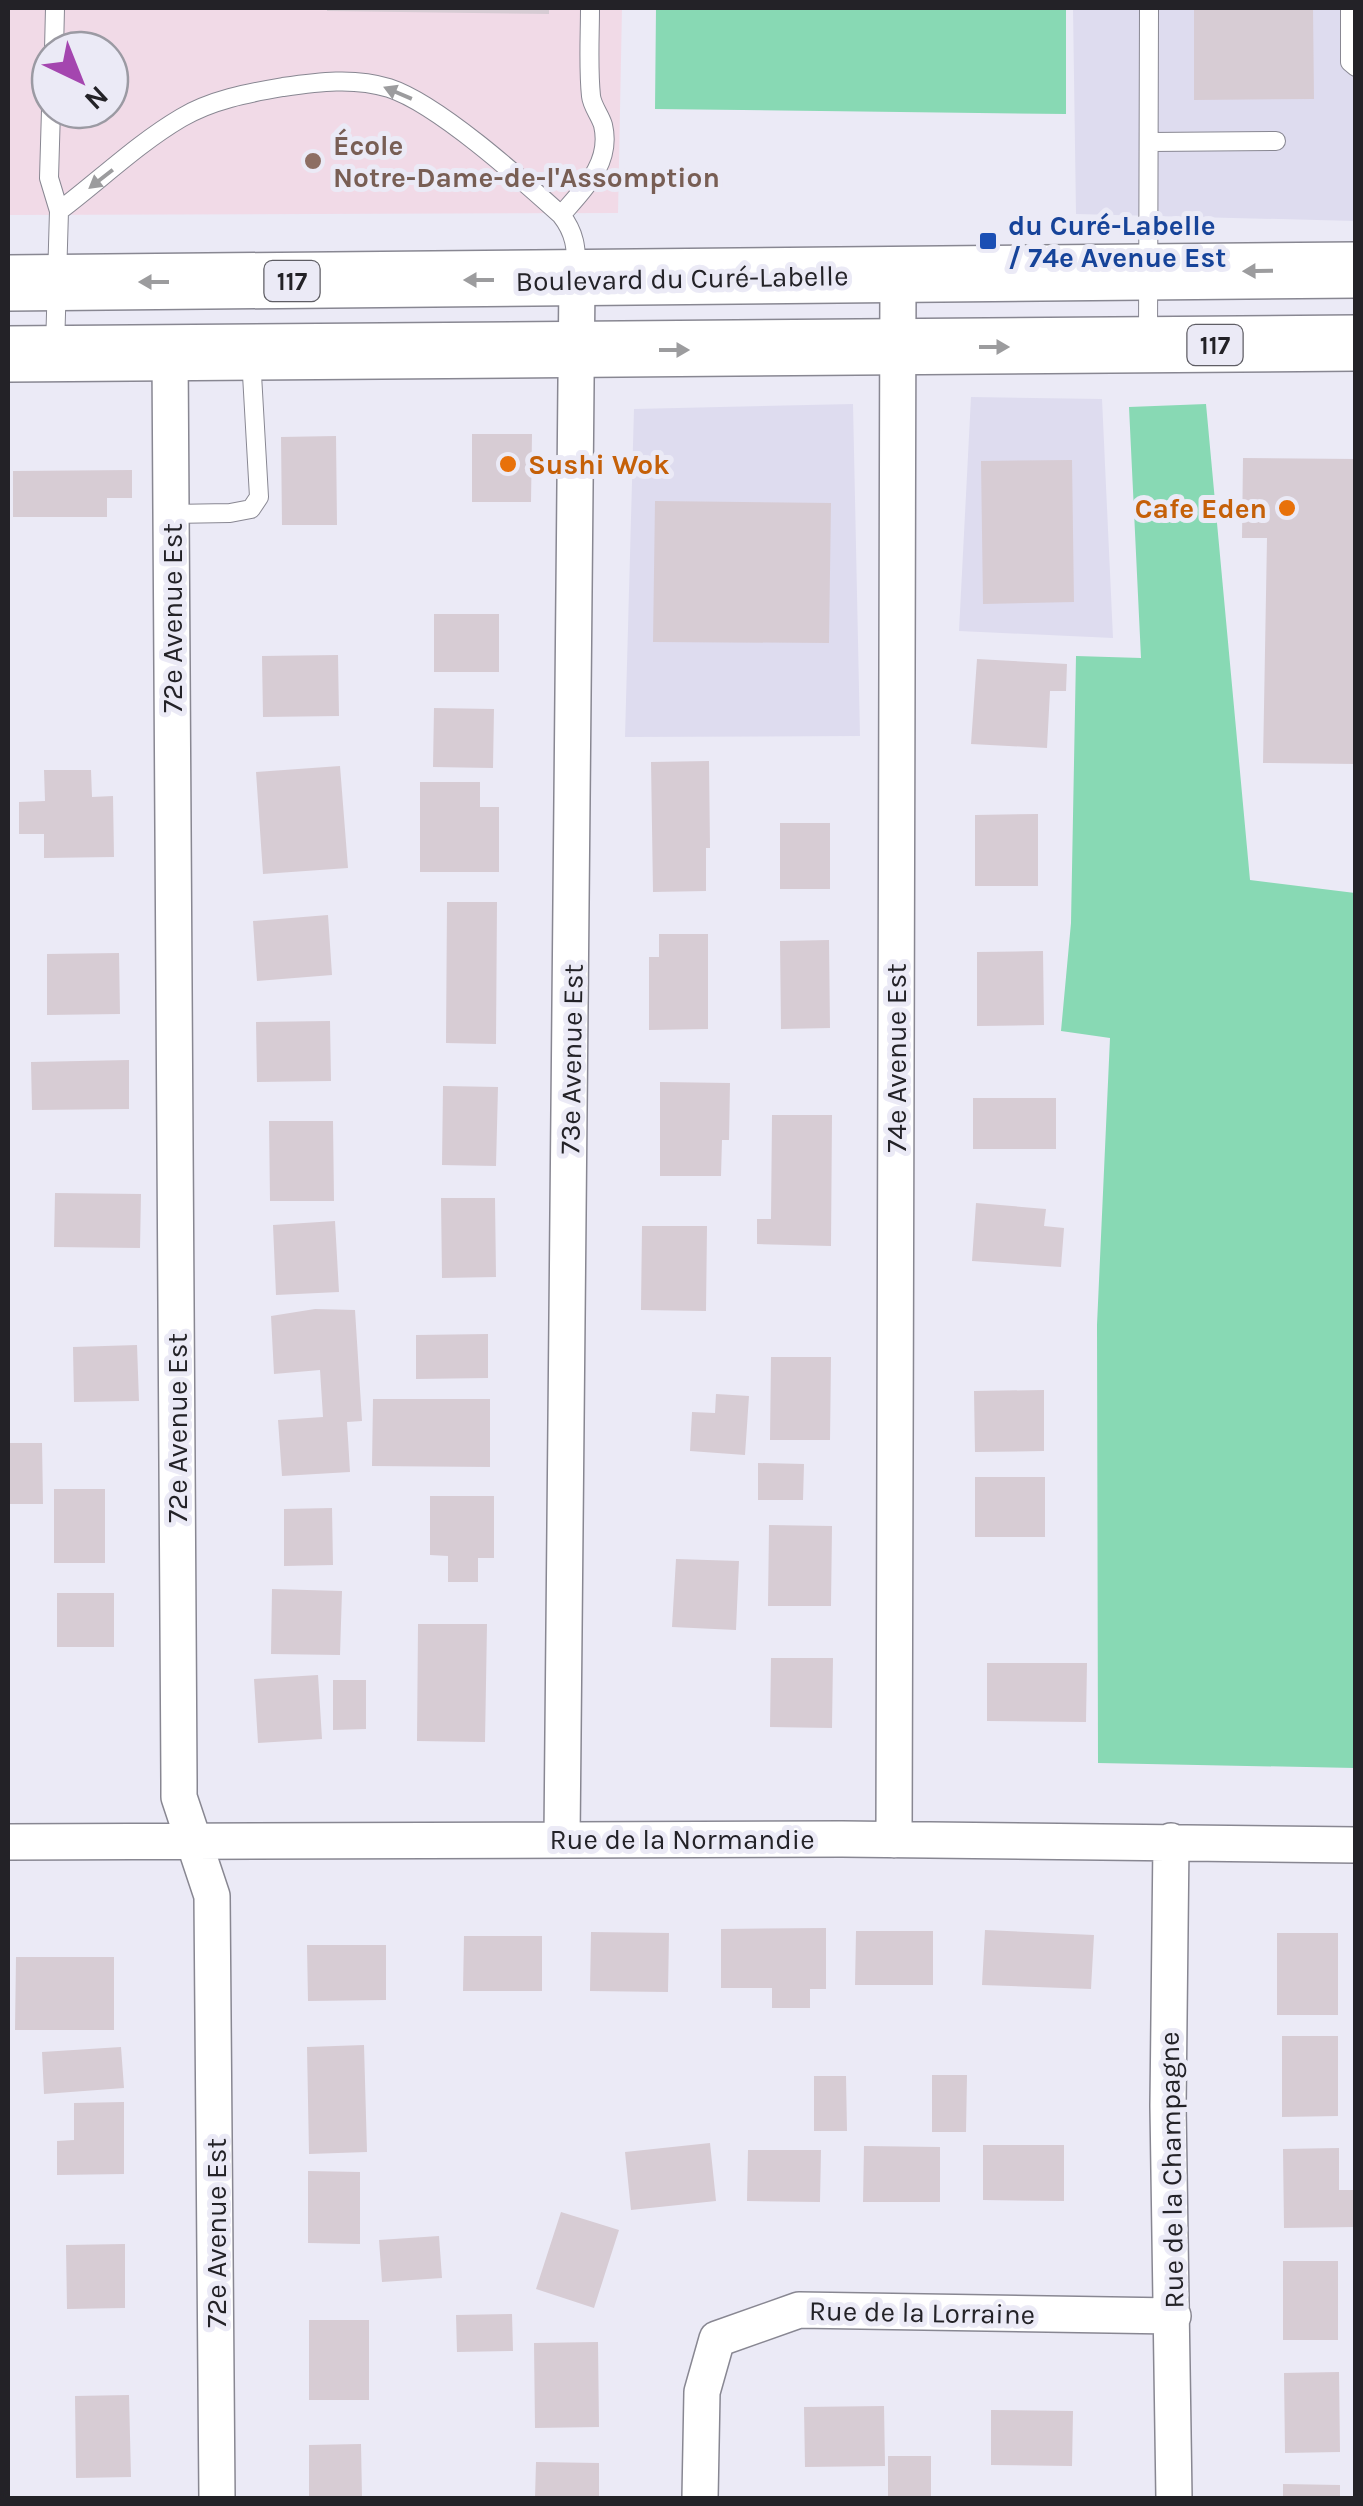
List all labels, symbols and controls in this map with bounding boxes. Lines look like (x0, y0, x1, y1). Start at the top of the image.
north arrow (30, 30, 130, 130)
text: N (78, 79, 115, 117)
one-way arrow (383, 85, 413, 101)
place label: École Notre-Dame-de-l'Assomption (333, 128, 720, 194)
marker: École Notre-Dame-de-l'Assomption (302, 150, 324, 172)
one-way arrow (89, 168, 115, 189)
place label: du Curé-Labelle / 74e Avenue Est (1008, 209, 1226, 274)
marker: du Curé-Labelle / 74e Avenue Est (977, 230, 999, 252)
street label: Boulevard du Curé-Labelle (515, 259, 849, 298)
road number: 117 (264, 261, 320, 301)
one-way arrow (1242, 263, 1274, 279)
one-way arrow (463, 272, 495, 288)
one-way arrow (138, 274, 170, 290)
road number: 117 (1188, 325, 1242, 365)
one-way arrow (979, 339, 1011, 355)
one-way arrow (659, 342, 691, 358)
place label: Sushi Wok (528, 448, 670, 481)
marker: Sushi Wok (497, 453, 519, 475)
place label: Cafe Eden (1135, 492, 1267, 525)
marker: Cafe Eden (1276, 497, 1298, 519)
street label: 72e Avenue Est (156, 523, 189, 713)
street label: 73e Avenue Est (553, 963, 590, 1155)
street label: 74e Avenue Est (880, 963, 913, 1153)
street label: 72e Avenue Est (161, 1333, 194, 1523)
street label: Rue de la Normandie (549, 1823, 815, 1856)
street label: Rue de la Champagne (1153, 2031, 1190, 2309)
street label: 72e Avenue Est (200, 2138, 233, 2328)
street label: Rue de la Lorraine (809, 2294, 1035, 2331)

